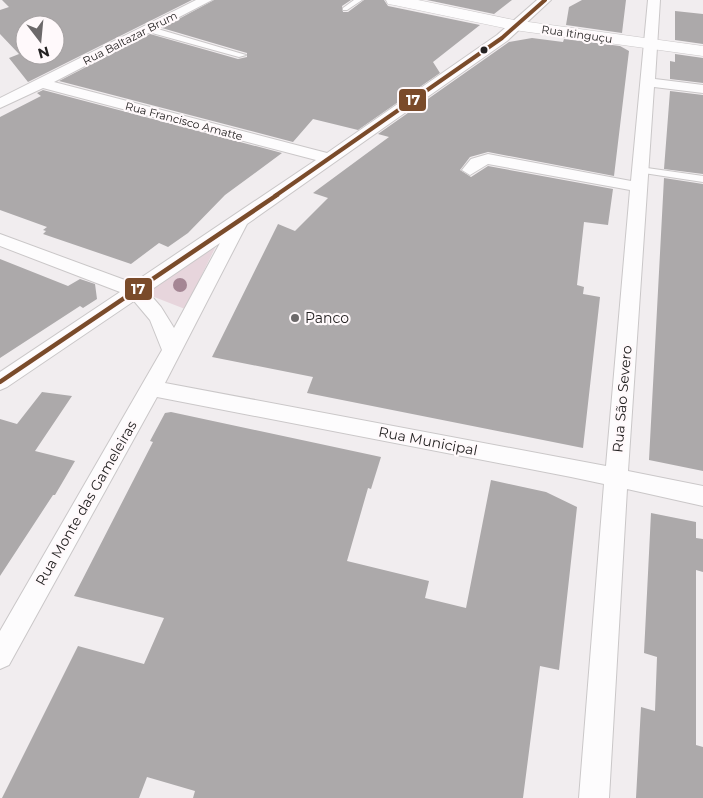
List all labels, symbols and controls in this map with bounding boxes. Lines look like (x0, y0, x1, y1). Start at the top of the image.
street label: Rua Baltazar Brum (80, 8, 180, 68)
north arrow (15, 15, 65, 65)
street label: Rua Itinguçu (541, 22, 613, 46)
text: N (36, 42, 52, 63)
unlabelled marker (479, 45, 489, 55)
line badge: 17 (398, 88, 427, 112)
text: 17 (406, 91, 420, 109)
street label: Rua Francisco Amatte (124, 99, 245, 144)
line badge: 17 (124, 277, 153, 301)
text: 17 (131, 280, 145, 298)
place label: Panco (305, 309, 349, 327)
marker: Panco (289, 312, 301, 324)
street label: Rua São Severo (608, 344, 636, 453)
street label: Rua Monte das Gameleiras (31, 417, 141, 589)
street label: Rua Municipal (377, 423, 479, 459)

